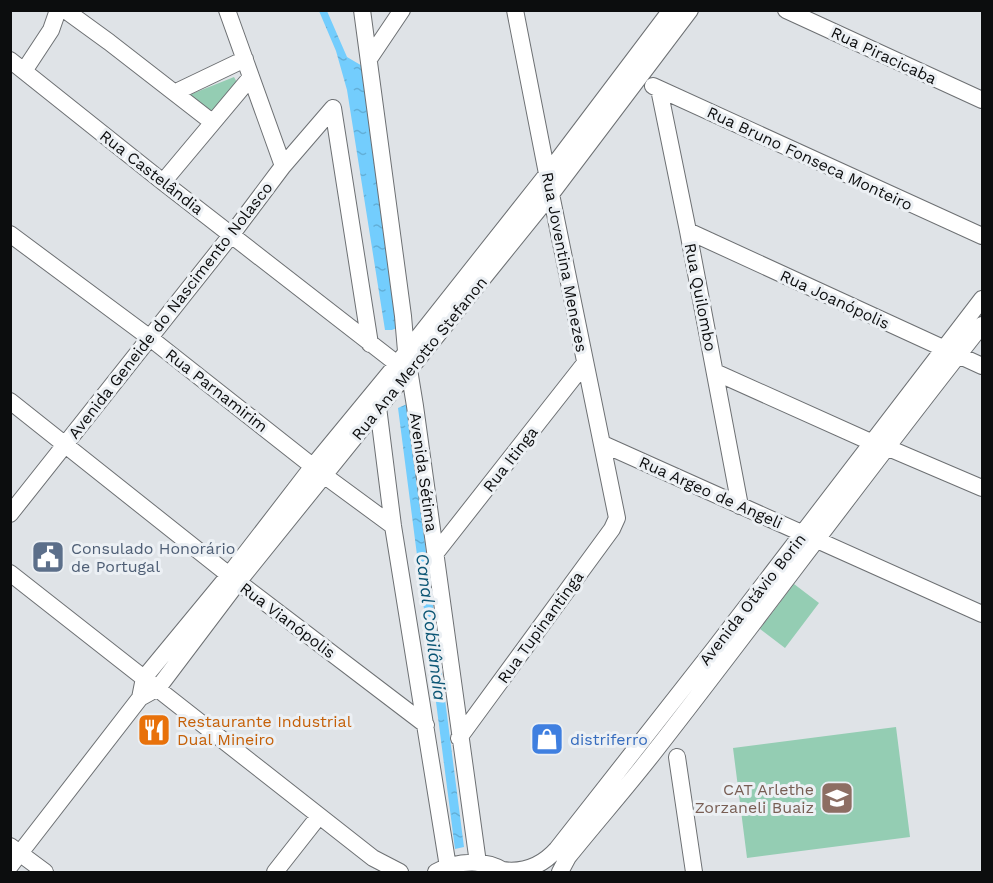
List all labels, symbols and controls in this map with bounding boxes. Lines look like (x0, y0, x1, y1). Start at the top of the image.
street label: Rua Piracicaba (828, 23, 940, 88)
street label: Rua Bruno Fonseca Monteiro (704, 102, 916, 214)
street label: Rua Castelândia (96, 126, 207, 219)
street label: Rua Joventina Menezes (538, 170, 591, 354)
street label: Avenida Geneide do Nascimento Nolasco (64, 178, 277, 442)
street label: Rua Quilombo (681, 241, 720, 353)
street label: Rua Joanópolis (777, 266, 892, 333)
street label: Rua Ana Merotto Stefanon (348, 273, 491, 444)
street label: Rua Parnamirim (162, 345, 272, 436)
street label: Avenida Sétima (406, 411, 441, 533)
street label: Rua Itinga (479, 423, 542, 496)
street label: Rua Argeo de Angeli (636, 452, 785, 533)
street label: Avenida Otávio Borin (695, 530, 810, 669)
public building icon: Consulado Honorário de Portugal (30, 539, 66, 575)
place label: Consulado Honorário de Portugal (71, 539, 235, 576)
water label: Canal Cobilândia (412, 552, 451, 702)
street label: Rua Tupinantinga (493, 567, 587, 687)
street label: Rua Vianópolis (236, 578, 339, 662)
restaurant icon: Restaurante Industrial Dual Mineiro (136, 712, 172, 748)
place label: Restaurante Industrial Dual Mineiro (177, 712, 352, 749)
shop icon: distriferro (529, 721, 565, 757)
place label: distriferro (570, 730, 648, 749)
place label: CAT Arlethe Zorzaneli Buaiz (695, 780, 814, 817)
school or university icon: CAT Arlethe Zorzaneli Buaiz (819, 780, 855, 816)

